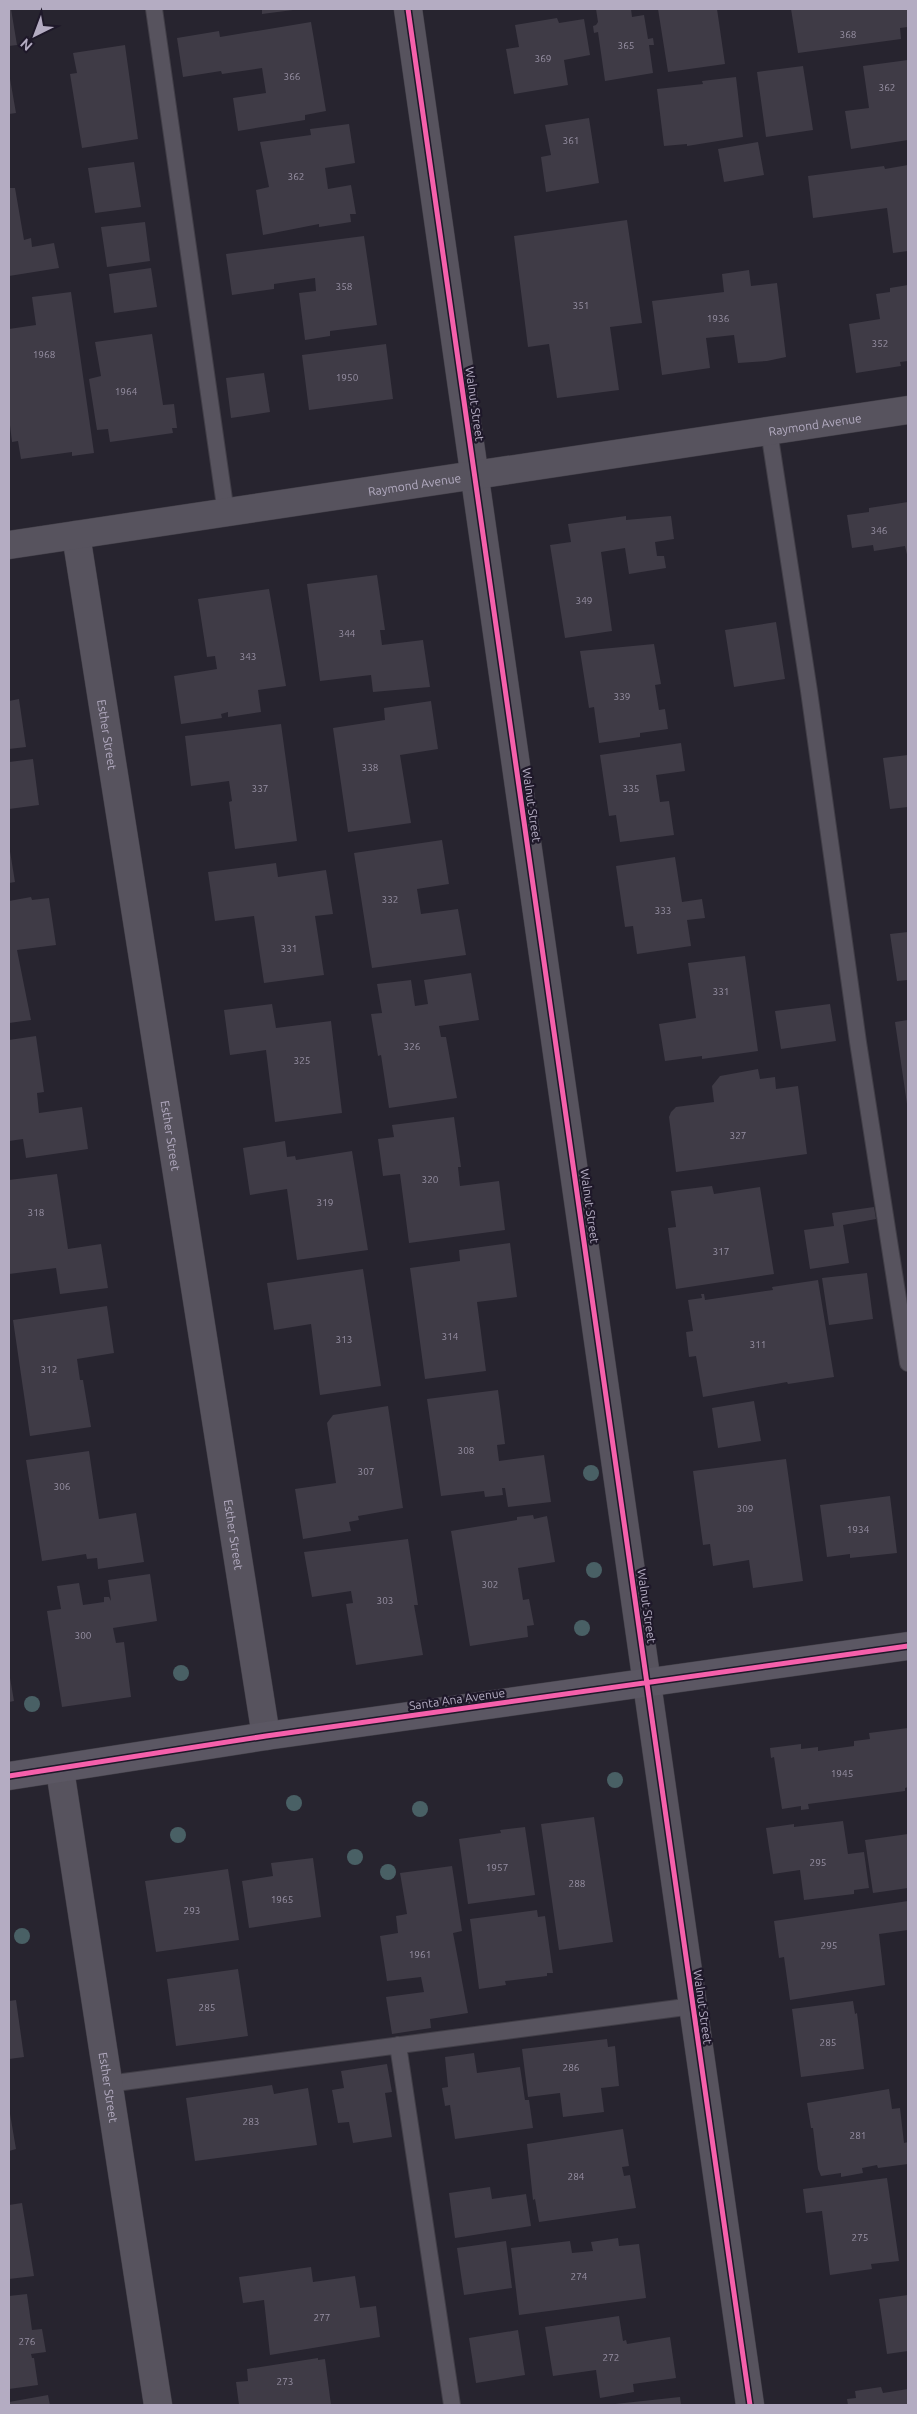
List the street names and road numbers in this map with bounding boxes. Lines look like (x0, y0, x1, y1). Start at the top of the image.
street label: Walnut Street (463, 366, 487, 442)
street label: Raymond Avenue (768, 411, 862, 437)
street label: Raymond Avenue (367, 471, 462, 498)
street label: Esther Street (96, 698, 120, 771)
street label: Walnut Street (520, 767, 544, 843)
street label: Esther Street (159, 1099, 183, 1172)
street label: Walnut Street (578, 1168, 602, 1244)
street label: Esther Street (222, 1498, 246, 1571)
street label: Walnut Street (635, 1568, 659, 1644)
street label: Santa Ana Avenue (408, 1686, 506, 1712)
street label: Walnut Street (691, 1969, 715, 2045)
street label: Esther Street (97, 2051, 121, 2124)

